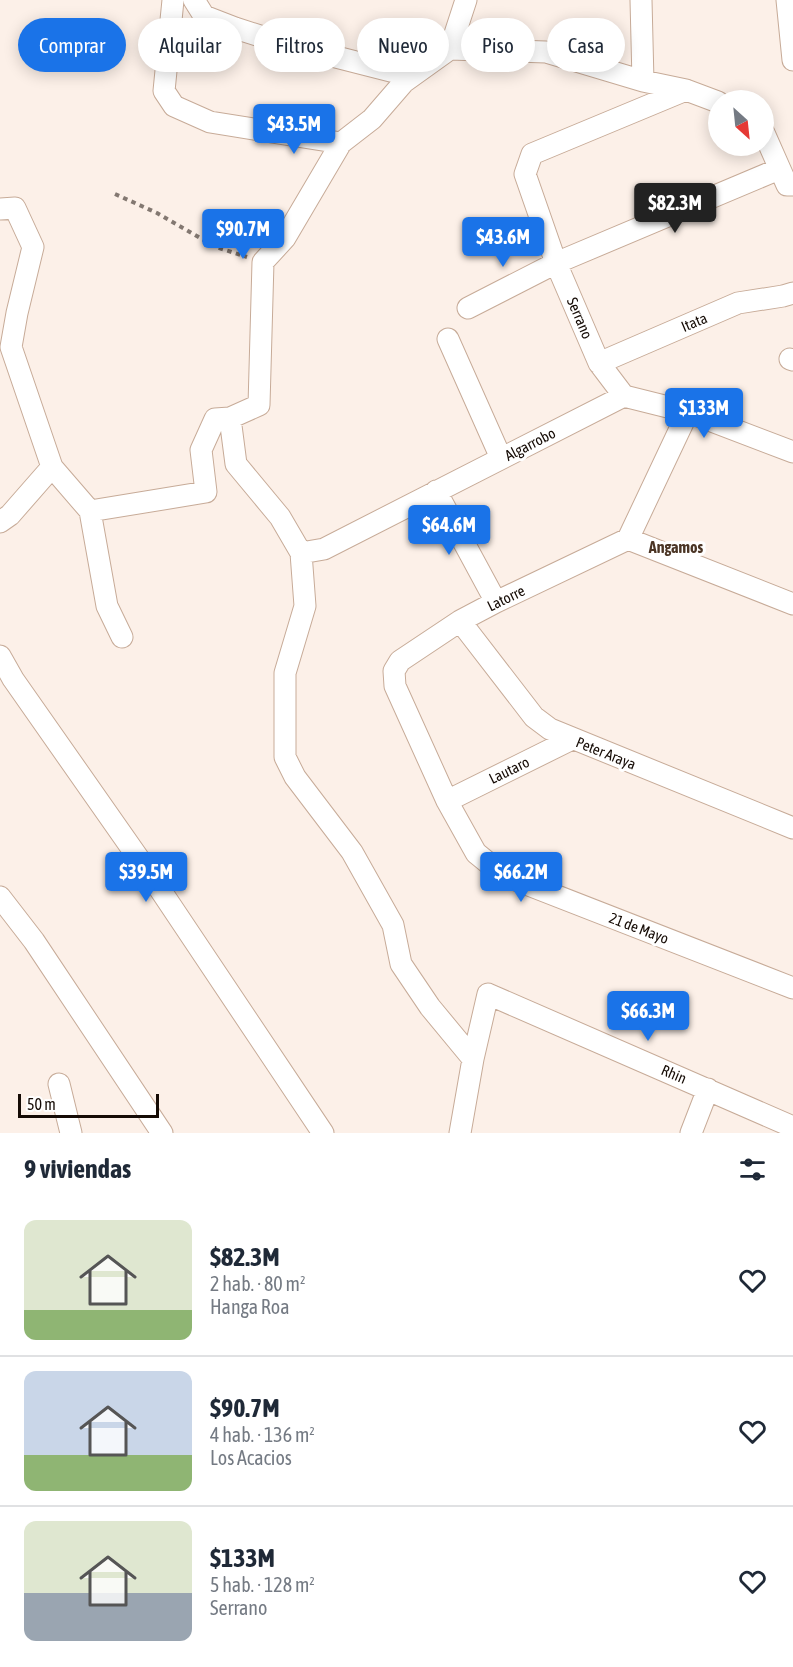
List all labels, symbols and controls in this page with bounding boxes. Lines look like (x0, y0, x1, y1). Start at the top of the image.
chip: Comprar (18, 18, 126, 72)
chip: Alquilar (138, 18, 242, 72)
chip: Filtros (254, 18, 345, 72)
chip: Nuevo (357, 18, 449, 72)
chip: Piso (461, 18, 535, 72)
chip: Casa (547, 18, 625, 72)
north arrow (708, 90, 774, 156)
map controls (708, 90, 774, 156)
pin: $43.5M (245, 104, 343, 155)
text: $43.5M (267, 112, 321, 135)
pin: $82.3M (626, 183, 724, 234)
text: $82.3M (648, 191, 702, 214)
pin: $90.7M (194, 209, 292, 260)
text: $90.7M (216, 217, 270, 240)
pin: $43.6M (454, 217, 552, 268)
text: $43.6M (476, 225, 530, 248)
street label: Serrano (564, 295, 596, 341)
street label: Itata (679, 309, 709, 335)
pin: $133M (662, 388, 746, 439)
text: $133M (679, 396, 729, 419)
street label: Algarrobo (502, 424, 558, 464)
pin: $64.6M (400, 505, 498, 556)
text: $64.6M (422, 513, 476, 536)
district label: Angamos (648, 538, 703, 556)
street label: Latorre (484, 582, 528, 614)
street label: Peter Araya (574, 733, 638, 773)
street label: Lautaro (486, 753, 532, 787)
pin: $39.5M (97, 852, 195, 903)
pin: $66.2M (472, 852, 570, 903)
text: $39.5M (119, 860, 173, 883)
text: $66.2M (494, 860, 548, 883)
street label: 21 de Mayo (607, 909, 671, 947)
pin: $66.3M (599, 991, 697, 1042)
text: $66.3M (621, 999, 675, 1022)
street label: Rhin (659, 1061, 689, 1087)
scale bar (18, 1091, 159, 1118)
text: 50 m (27, 1095, 56, 1113)
icon: filters (736, 1153, 769, 1186)
text: 9 viviendas (24, 1154, 131, 1184)
text: $82.3M (210, 1242, 280, 1272)
icon: home (72, 1244, 144, 1316)
icon: heart (736, 1264, 769, 1297)
text: 2 hab. · 80 m² (210, 1272, 305, 1295)
text: Hanga Roa (210, 1295, 290, 1318)
text: $90.7M (210, 1393, 280, 1423)
icon: home (72, 1395, 144, 1467)
icon: heart (736, 1415, 769, 1448)
text: 4 hab. · 136 m² (210, 1423, 315, 1446)
text: Los Acacios (210, 1446, 292, 1469)
text: $133M (210, 1543, 275, 1573)
icon: home (72, 1545, 144, 1617)
icon: heart (736, 1565, 769, 1598)
text: 5 hab. · 128 m² (210, 1573, 315, 1596)
text: Serrano (210, 1596, 267, 1619)

